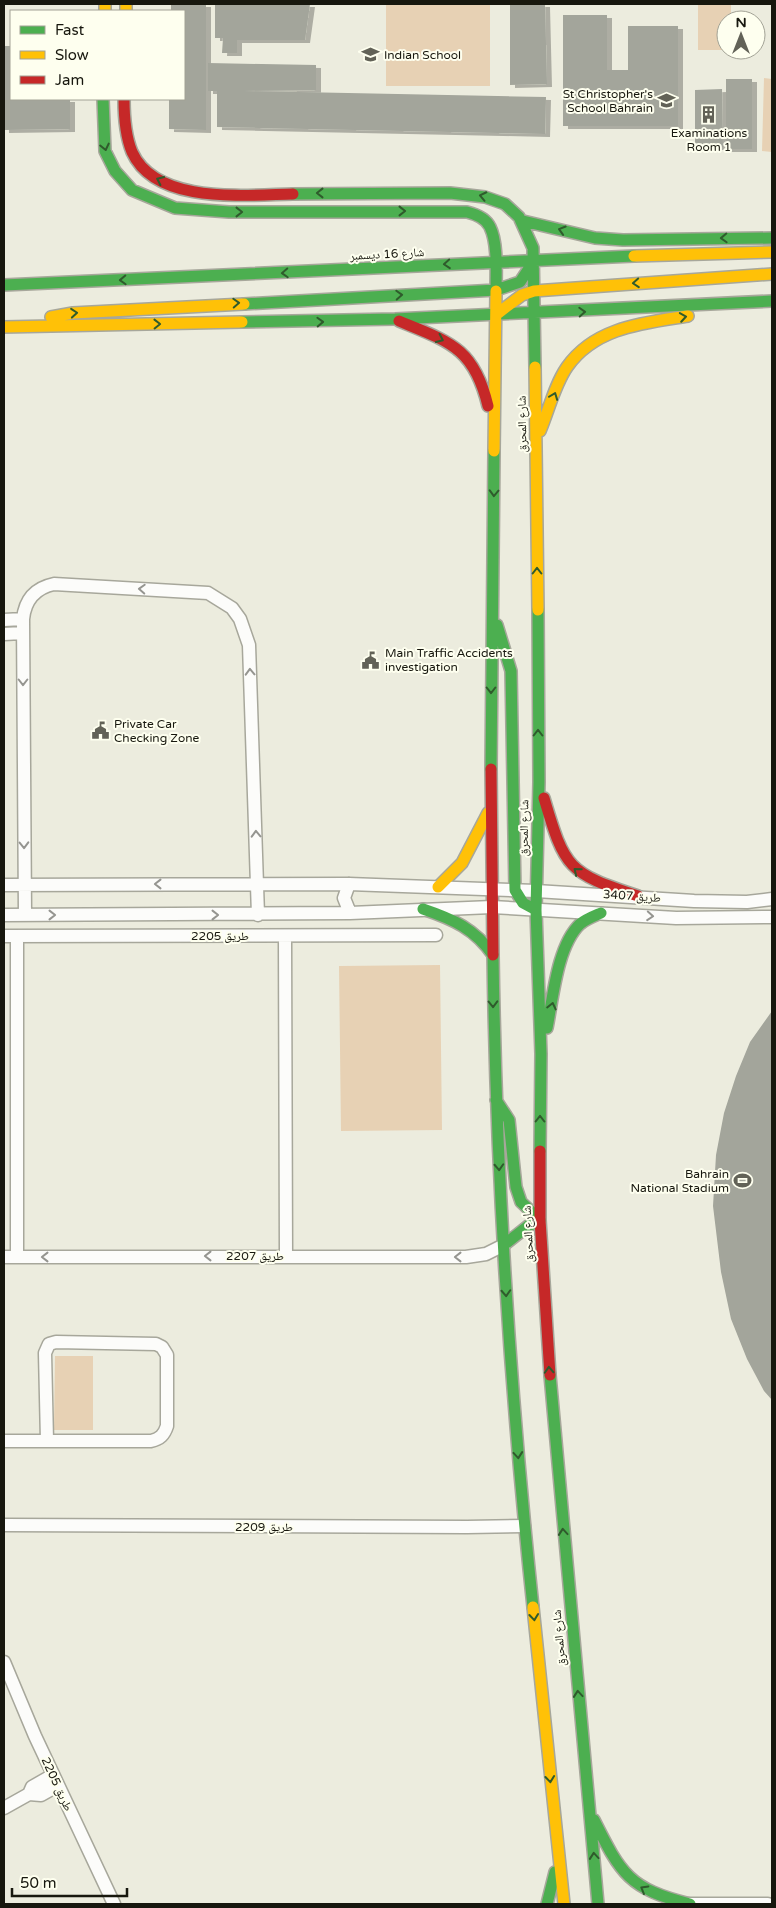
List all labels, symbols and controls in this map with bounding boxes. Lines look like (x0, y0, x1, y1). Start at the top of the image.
legend (10, 10, 185, 100)
north arrow (716, 10, 766, 60)
text: N (735, 14, 747, 31)
text: Fast (55, 21, 85, 39)
school or university icon: Indian School (360, 45, 380, 65)
text: Slow (55, 46, 89, 64)
place label: Indian School (384, 48, 461, 62)
text: Jam (55, 71, 84, 89)
place label: St Christopher's School Bahrain (563, 87, 653, 115)
school or university icon: St Christopher's School Bahrain (657, 91, 677, 111)
building icon: Examinations Room 1 (699, 104, 719, 124)
place label: Examinations Room 1 (671, 126, 748, 154)
one-way arrow (99, 143, 110, 152)
one-way arrow (156, 176, 165, 186)
one-way arrow (316, 188, 324, 198)
one-way arrow (478, 191, 487, 202)
one-way arrow (398, 206, 406, 216)
one-way arrow (236, 207, 243, 217)
one-way arrow (559, 226, 567, 236)
one-way arrow (719, 233, 727, 243)
street label: شارع 16 ديسمبر (348, 245, 425, 264)
one-way arrow (443, 258, 451, 269)
one-way arrow (281, 268, 289, 279)
one-way arrow (118, 275, 126, 286)
one-way arrow (632, 277, 640, 288)
one-way arrow (395, 290, 403, 300)
one-way arrow (233, 298, 241, 309)
one-way arrow (579, 306, 587, 317)
one-way arrow (70, 307, 78, 318)
one-way arrow (678, 313, 687, 323)
one-way arrow (316, 316, 324, 327)
one-way arrow (154, 319, 162, 330)
one-way arrow (435, 332, 444, 343)
one-way arrow (548, 392, 558, 401)
street label: شارع المحرق (515, 395, 530, 453)
one-way arrow (489, 489, 500, 497)
one-way arrow (532, 566, 542, 574)
one-way arrow (138, 584, 146, 595)
place label: Main Traffic Accidents investigation (385, 646, 513, 674)
public building icon: Main Traffic Accidents investigation (361, 650, 381, 670)
one-way arrow (245, 668, 256, 676)
one-way arrow (18, 678, 28, 686)
one-way arrow (486, 687, 496, 695)
place label: Private Car Checking Zone (114, 717, 200, 745)
public building icon: Private Car Checking Zone (90, 721, 110, 741)
one-way arrow (533, 729, 544, 737)
street label: شارع المحرق (517, 799, 532, 857)
one-way arrow (251, 830, 261, 838)
one-way arrow (19, 841, 29, 849)
one-way arrow (574, 868, 583, 877)
one-way arrow (154, 879, 162, 889)
street label: طريق 3407 (603, 887, 661, 905)
one-way arrow (49, 910, 57, 920)
one-way arrow (212, 910, 219, 920)
one-way arrow (646, 911, 654, 922)
street label: طريق 2205 (191, 929, 249, 943)
one-way arrow (488, 1000, 499, 1008)
one-way arrow (546, 1002, 557, 1011)
one-way arrow (535, 1114, 545, 1122)
one-way arrow (494, 1163, 505, 1171)
place label: Bahrain National Stadium (630, 1167, 729, 1195)
sports icon: Bahrain National Stadium (733, 1171, 753, 1191)
street label: شارع المحرق (520, 1205, 537, 1263)
street label: طريق 2207 (226, 1249, 284, 1263)
one-way arrow (203, 1251, 211, 1261)
one-way arrow (41, 1252, 48, 1262)
one-way arrow (453, 1252, 461, 1262)
one-way arrow (500, 1290, 511, 1298)
one-way arrow (544, 1366, 555, 1374)
one-way arrow (512, 1452, 523, 1460)
street label: طريق 2209 (235, 1520, 293, 1534)
one-way arrow (558, 1528, 569, 1536)
street label: شارع المحرق (550, 1609, 569, 1667)
one-way arrow (528, 1613, 539, 1621)
one-way arrow (573, 1690, 584, 1698)
street label: طريق 2205 (38, 1755, 76, 1813)
one-way arrow (545, 1775, 556, 1783)
one-way arrow (588, 1851, 599, 1859)
scale bar (12, 1866, 128, 1898)
text: 50 m (20, 1874, 57, 1892)
one-way arrow (640, 1886, 649, 1896)

